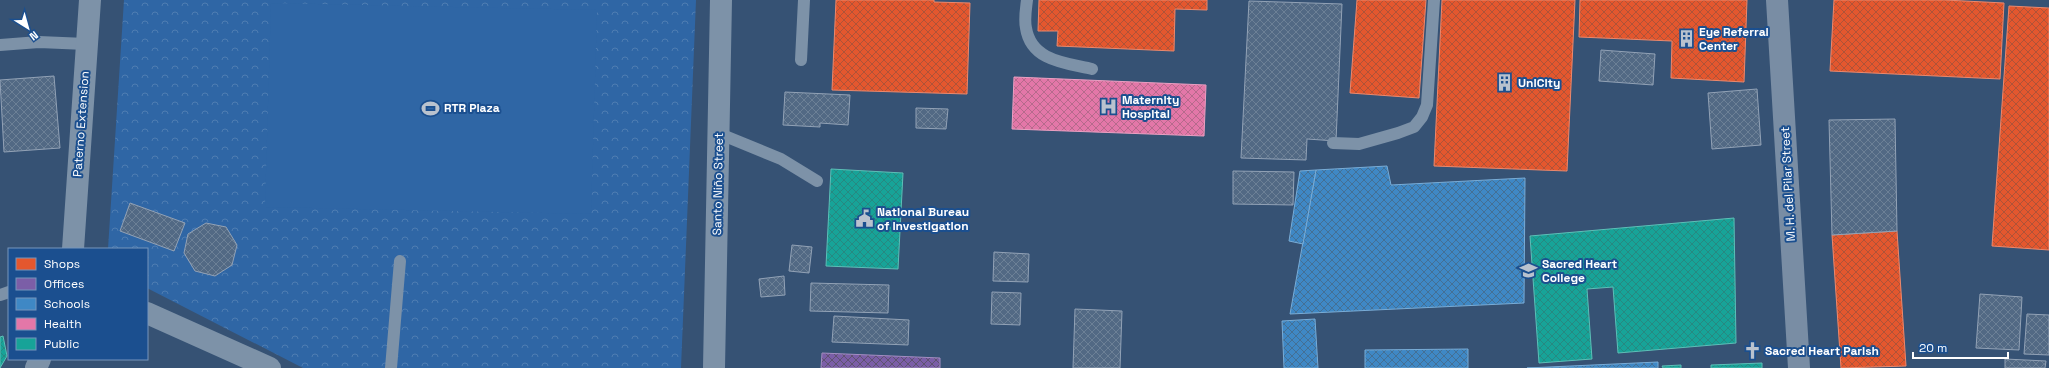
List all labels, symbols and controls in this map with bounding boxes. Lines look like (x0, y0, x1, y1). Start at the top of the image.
north arrow (8, 8, 48, 48)
place label: Eye Referral Center (1699, 24, 1769, 54)
text: N (27, 28, 41, 44)
building icon: Eye Referral Center (1676, 29, 1696, 49)
street label: Paterno Extension (69, 71, 93, 177)
building icon: UniCity (1495, 73, 1515, 93)
place label: UniCity (1518, 75, 1560, 91)
place label: Maternity Hospital (1122, 92, 1179, 122)
hospital icon: Maternity Hospital (1099, 97, 1119, 117)
sports icon: RTR Plaza (421, 98, 441, 118)
place label: RTR Plaza (444, 100, 500, 116)
street label: M. H. del Pilar Street (1777, 126, 1799, 242)
street label: Santo Niño Street (709, 133, 727, 235)
place label: National Bureau of Investigation (877, 204, 969, 234)
public building icon: National Bureau of Investigation (854, 209, 874, 229)
legend (8, 248, 148, 360)
text: Shops (44, 256, 80, 272)
place label: Sacred Heart College (1542, 256, 1617, 286)
school or university icon: Sacred Heart College (1519, 261, 1539, 281)
text: Offices (44, 276, 84, 292)
text: Schools (44, 296, 90, 312)
text: Health (44, 316, 82, 332)
scale bar (1913, 334, 2008, 360)
text: Public (44, 336, 79, 352)
text: 20 m (1919, 340, 1947, 356)
church icon: Sacred Heart Parish (1742, 341, 1762, 361)
place label: Sacred Heart Parish (1765, 343, 1879, 359)

